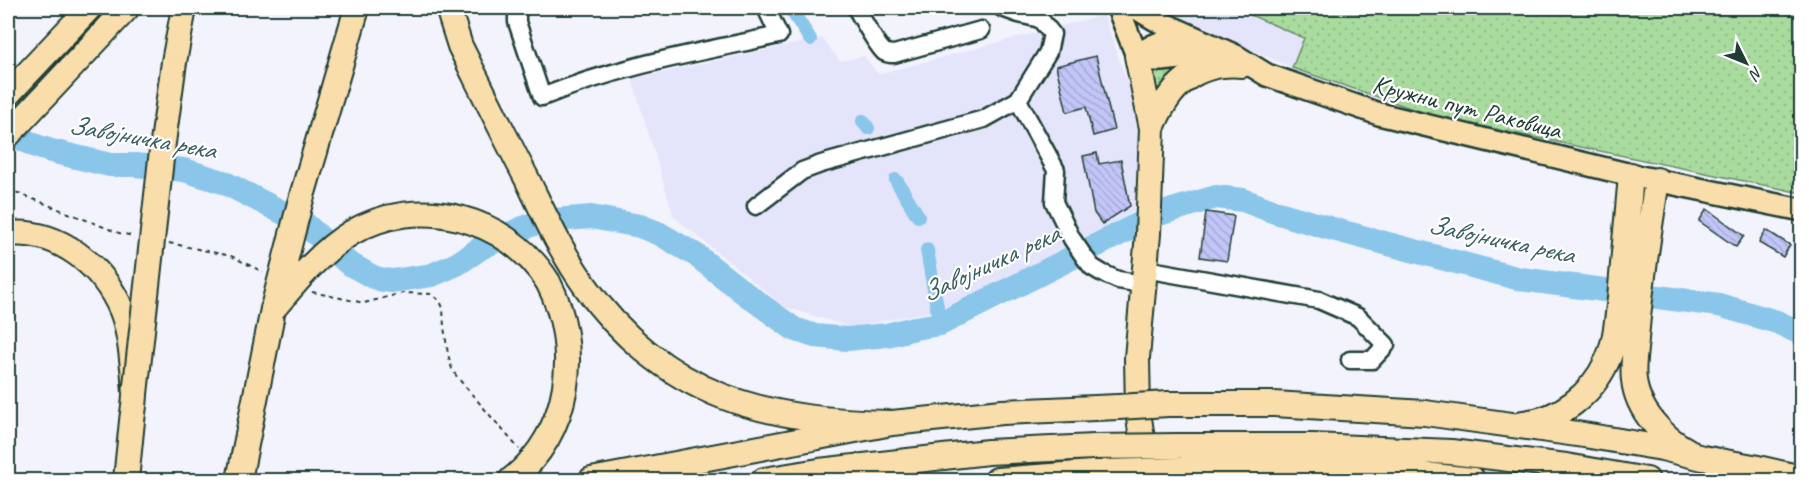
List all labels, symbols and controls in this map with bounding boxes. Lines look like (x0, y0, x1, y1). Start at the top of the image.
north arrow (1716, 33, 1776, 93)
text: N (1743, 62, 1767, 85)
street label: Кружни пут Раковица (1369, 68, 1566, 147)
water label: Завојничка река (66, 107, 220, 167)
water label: Завојничка река (1425, 207, 1579, 272)
water label: Завојничка река (915, 215, 1066, 310)

